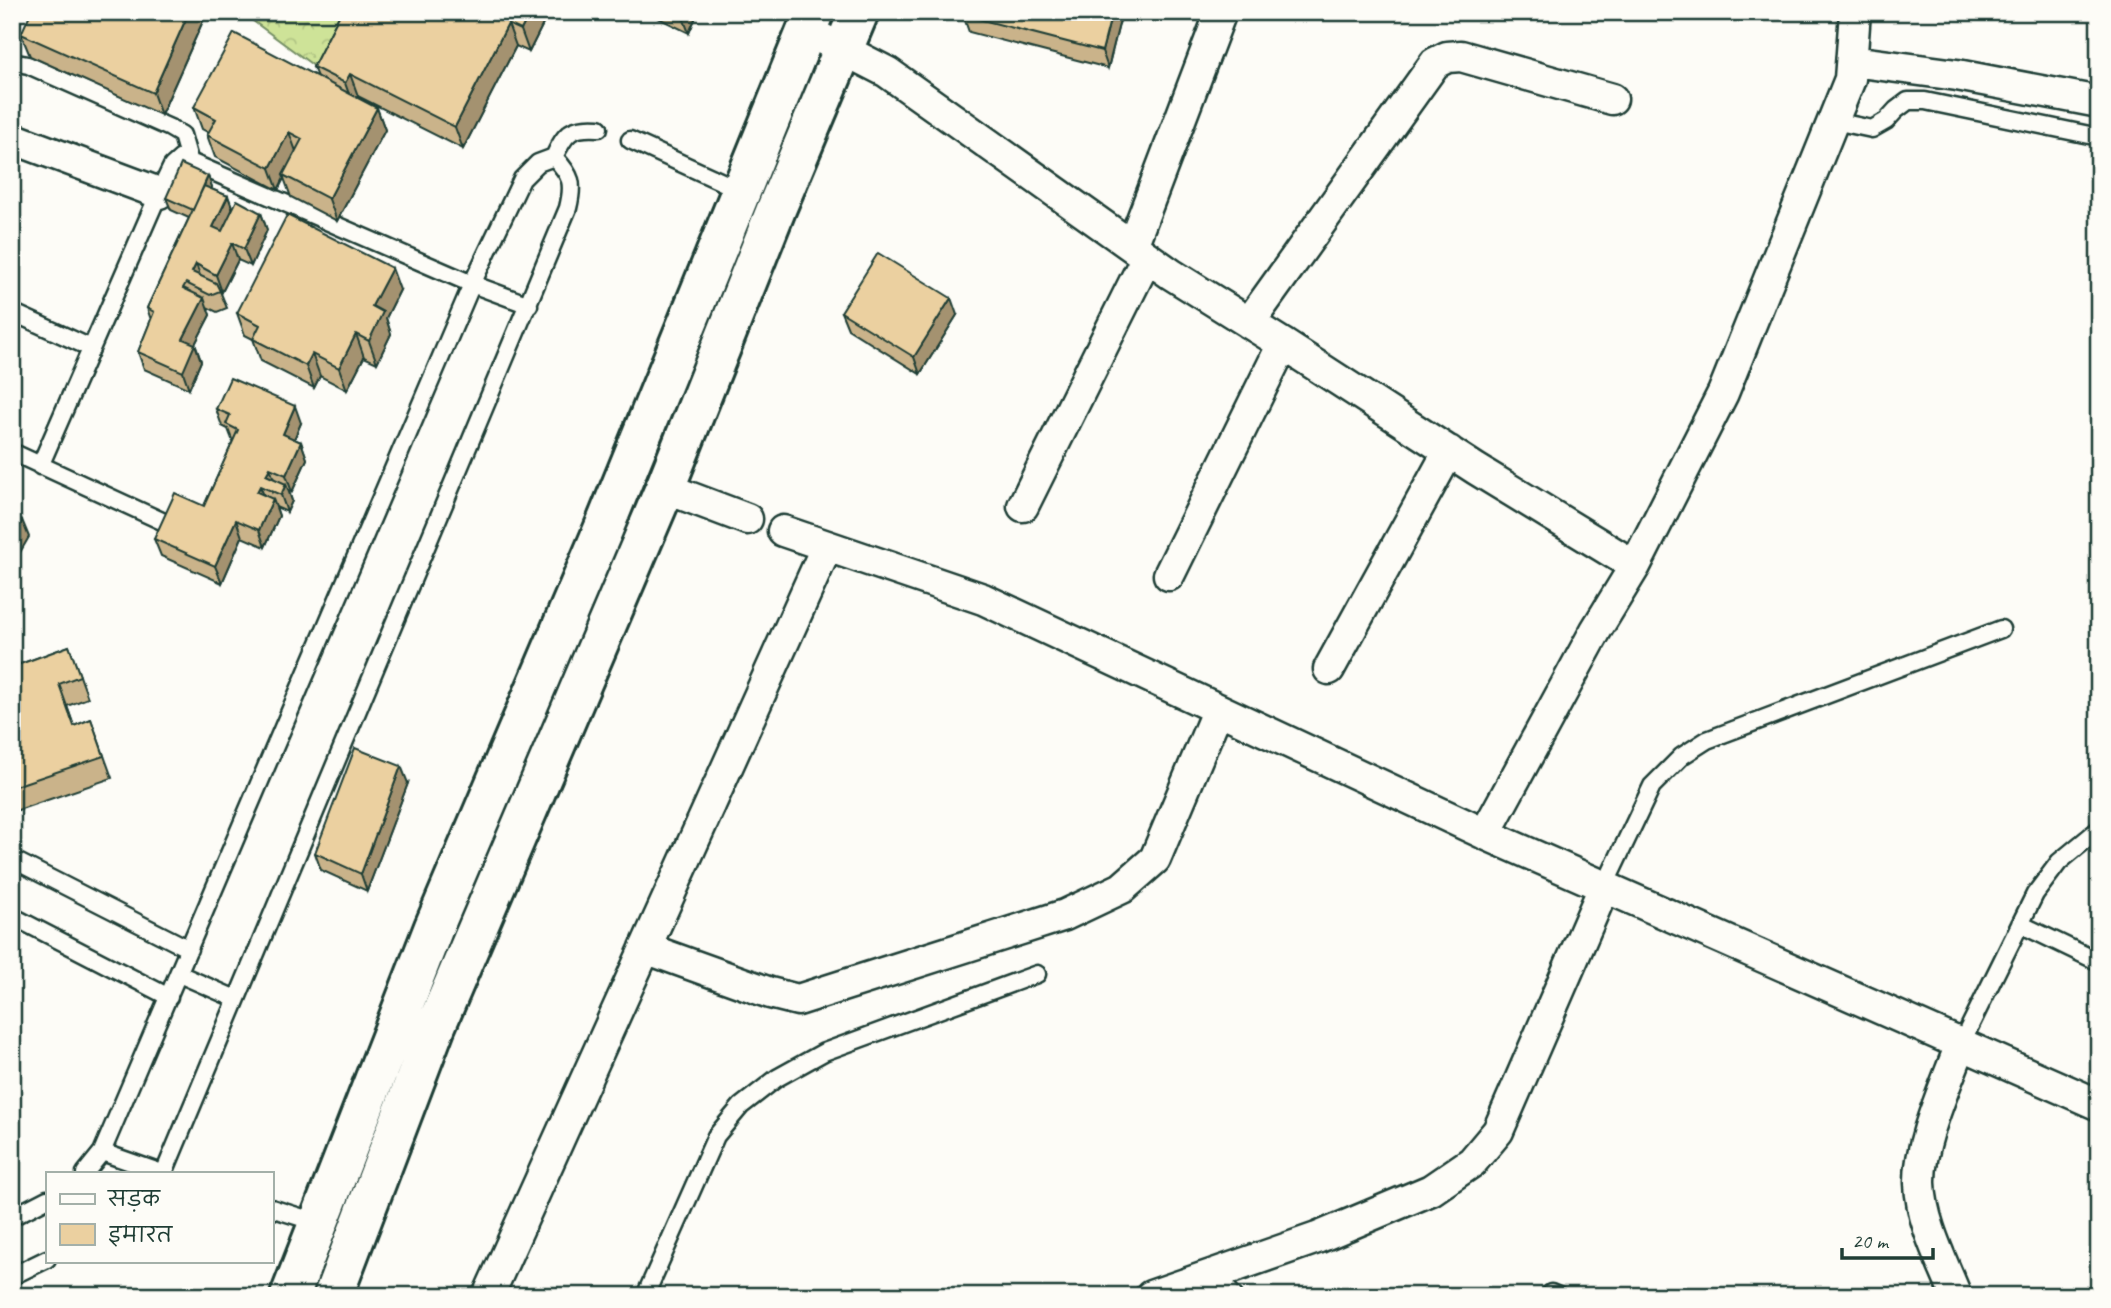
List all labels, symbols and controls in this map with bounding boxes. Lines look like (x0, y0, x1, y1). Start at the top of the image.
legend (46, 1172, 273, 1262)
text: सड़क (107, 1186, 161, 1212)
scale bar (1842, 1217, 1932, 1261)
text: इमारत (108, 1222, 174, 1248)
text: 20 m (1852, 1228, 1890, 1254)

